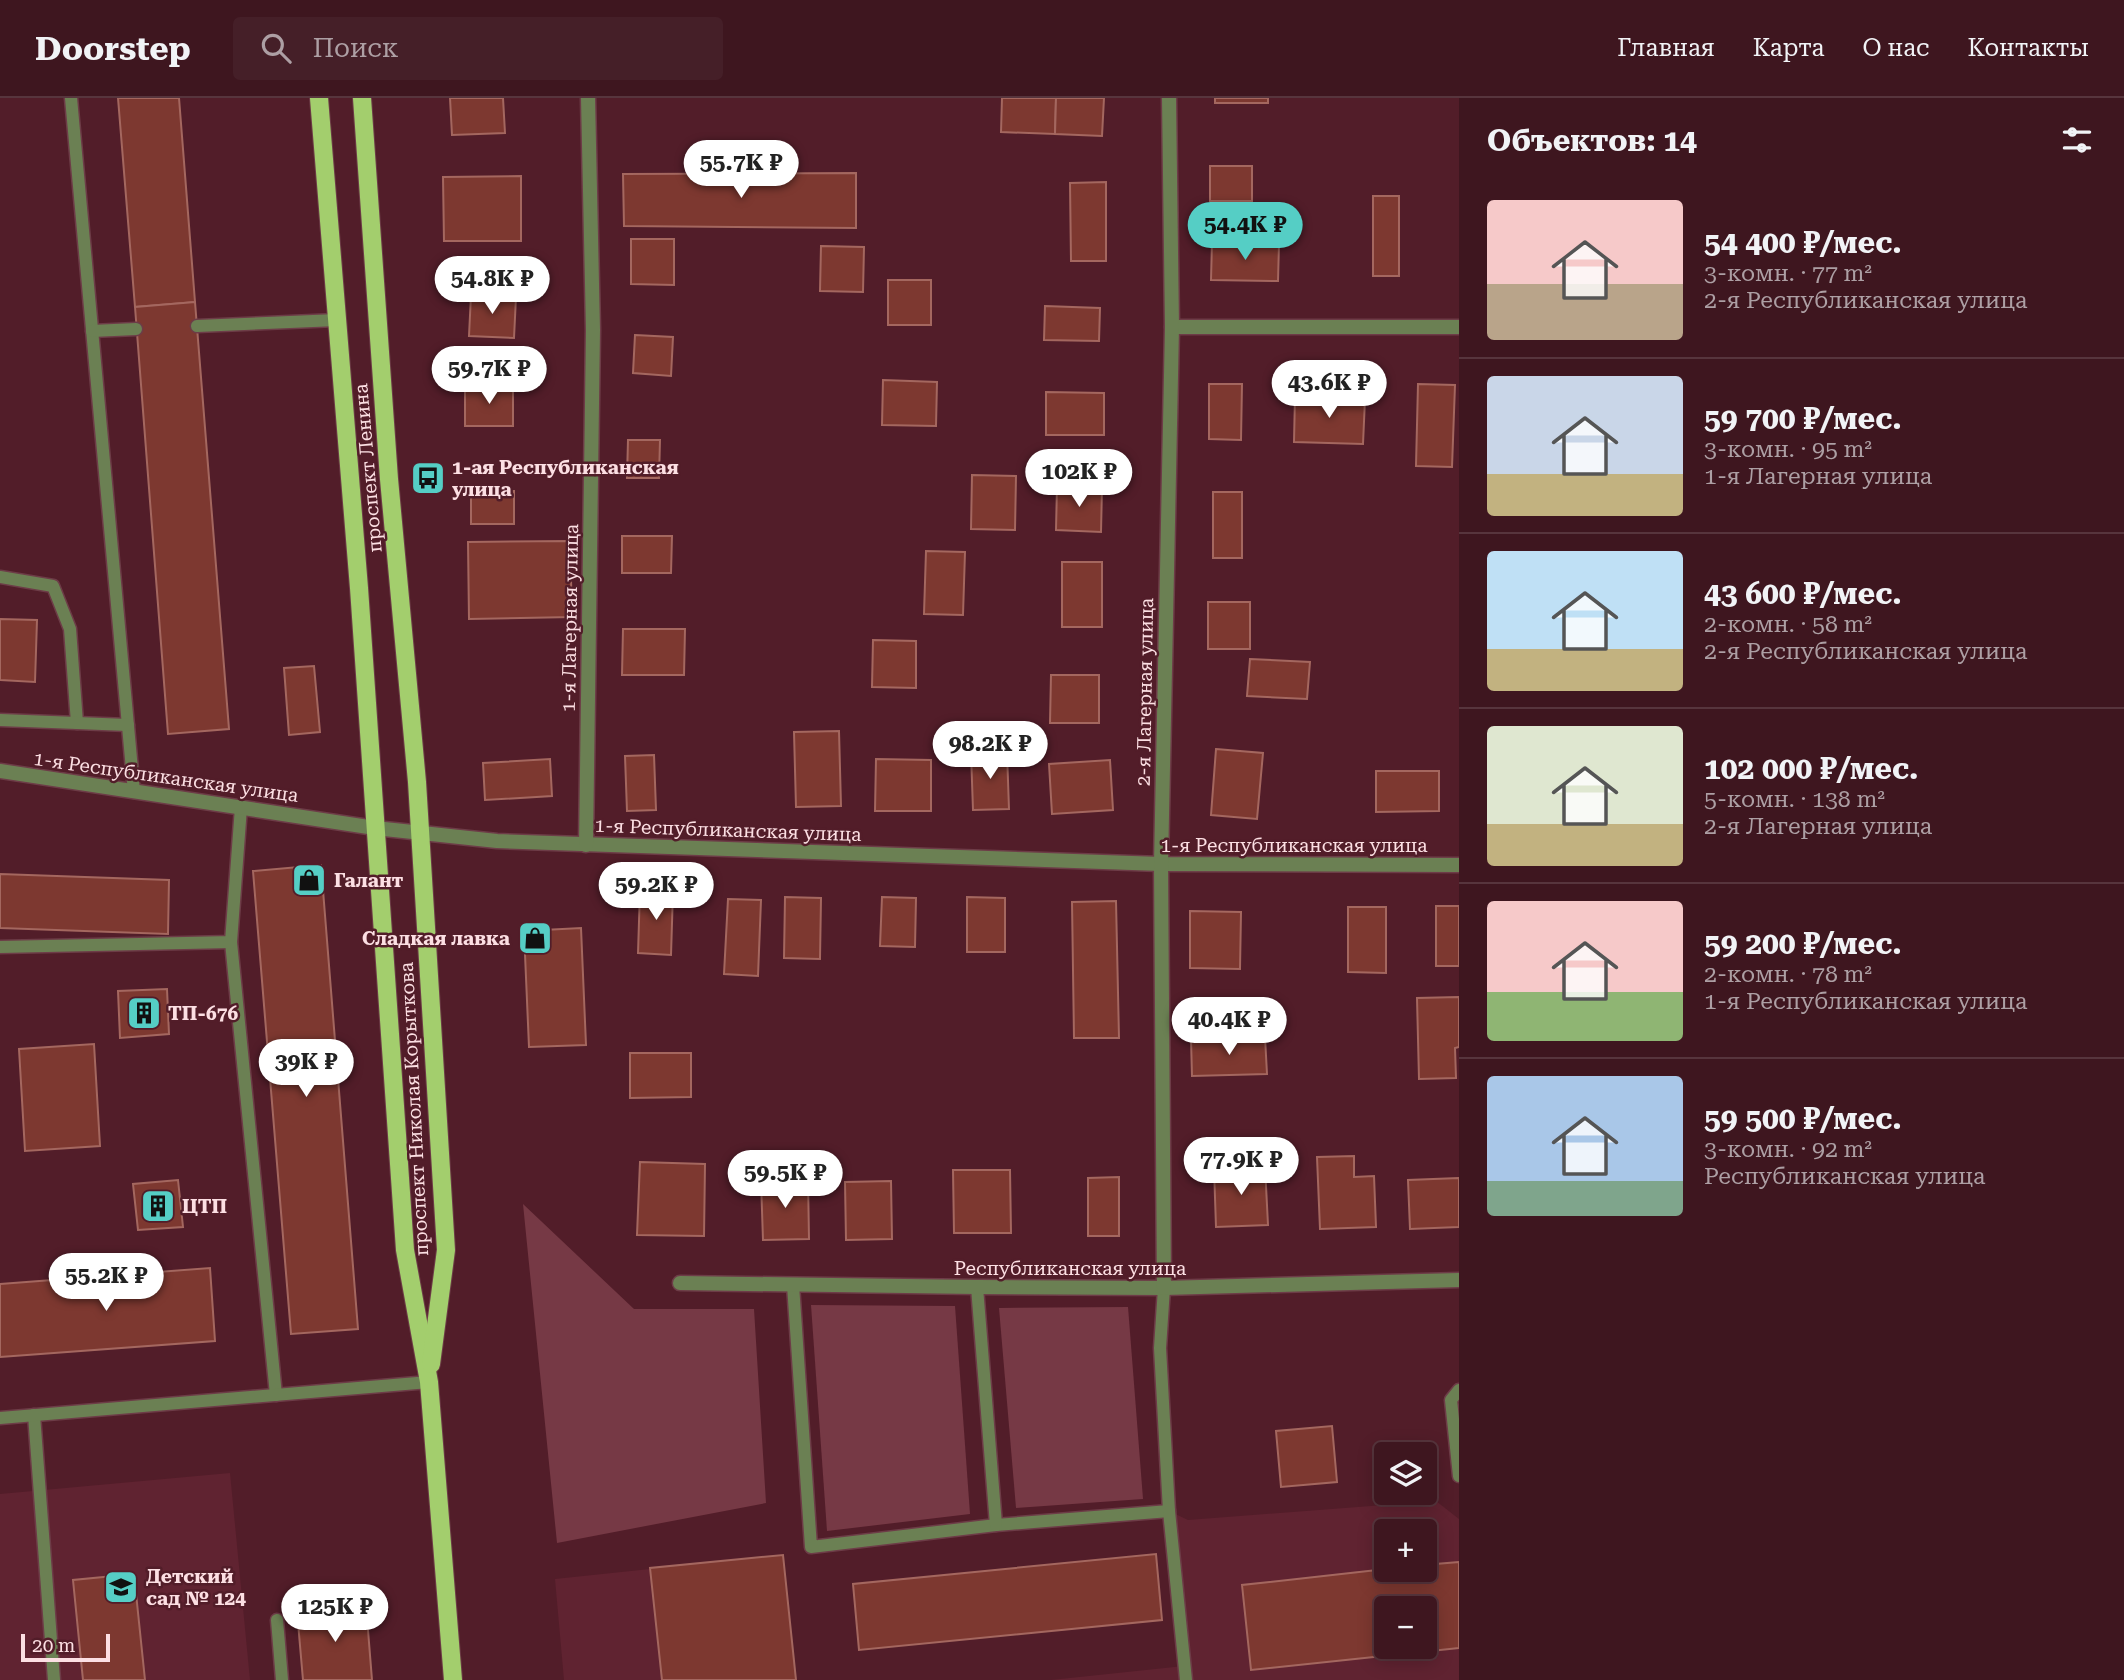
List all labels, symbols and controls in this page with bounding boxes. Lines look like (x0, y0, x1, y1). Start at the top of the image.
search box (233, 17, 723, 80)
text: Doorstep (35, 29, 191, 68)
icon: search (257, 29, 295, 67)
text: Поиск (313, 33, 398, 63)
text: Главная (1617, 34, 1715, 62)
text: Карта (1753, 34, 1824, 62)
text: О нас (1862, 34, 1929, 62)
text: Контакты (1967, 34, 2089, 62)
icon: filters (2058, 121, 2096, 159)
text: Объектов: 14 (1487, 123, 1697, 158)
pin: 55.7K ₽ (676, 140, 806, 200)
text: 55.7K ₽ (700, 149, 782, 176)
pin: 54.4K ₽ (1180, 202, 1310, 262)
text: 54.4K ₽ (1204, 211, 1286, 238)
text: 54 400 ₽/мес. (1704, 225, 1902, 260)
icon: home (1543, 228, 1627, 312)
pin: 54.8K ₽ (427, 256, 557, 316)
text: 3-комн. · 77 m² (1704, 260, 1872, 287)
text: 54.8K ₽ (451, 265, 533, 292)
text: 2-я Республиканская улица (1704, 287, 2027, 314)
pin: 59.7K ₽ (424, 346, 554, 406)
text: 59.7K ₽ (448, 355, 530, 382)
pin: 43.6K ₽ (1264, 360, 1394, 420)
text: 43.6K ₽ (1288, 369, 1370, 396)
street label: проспект Ленина (349, 382, 387, 554)
text: 59 700 ₽/мес. (1704, 401, 1902, 436)
icon: home (1543, 404, 1627, 488)
text: 3-комн. · 95 m² (1704, 436, 1872, 463)
pin: 102K ₽ (1022, 450, 1136, 509)
place label: 1-ая Республиканская улица (452, 456, 679, 501)
text: 102K ₽ (1041, 458, 1117, 485)
bus stop icon: 1-ая Республиканская улица (409, 459, 447, 497)
text: 1-я Лагерная улица (1704, 463, 1932, 490)
street label: 1-я Лагерная улица (557, 523, 583, 712)
text: 43 600 ₽/мес. (1704, 576, 1902, 611)
icon: home (1543, 579, 1627, 663)
street label: 2-я Лагерная улица (1132, 597, 1158, 786)
text: 2-комн. · 58 m² (1704, 611, 1872, 638)
text: 2-я Республиканская улица (1704, 638, 2027, 665)
pin: 98.2K ₽ (925, 722, 1055, 781)
text: 98.2K ₽ (949, 730, 1031, 757)
street label: 1-я Республиканская улица (32, 747, 301, 807)
text: 102 000 ₽/мес. (1704, 751, 1918, 786)
icon: home (1543, 754, 1627, 838)
text: 5-комн. · 138 m² (1704, 786, 1885, 813)
text: 2-я Лагерная улица (1704, 813, 1932, 840)
street label: 1-я Республиканская улица (594, 814, 863, 846)
street label: 1-я Республиканская улица (1160, 834, 1428, 857)
shop icon: Галант (290, 861, 328, 899)
pin: 59.2K ₽ (591, 862, 721, 922)
place label: Галант (334, 869, 404, 892)
text: 59.2K ₽ (615, 871, 697, 898)
shop icon: Сладкая лавка (516, 919, 554, 957)
text: 59 200 ₽/мес. (1704, 926, 1902, 961)
place label: Сладкая лавка (362, 927, 510, 950)
icon: home (1543, 929, 1627, 1013)
street label: проспект Николая Корыткова (395, 961, 433, 1257)
text: 2-комн. · 78 m² (1704, 961, 1872, 988)
text: 1-я Республиканская улица (1704, 988, 2027, 1015)
building icon: ТП-676 (125, 994, 163, 1032)
pin: 40.4K ₽ (1164, 998, 1294, 1057)
place label: ТП-676 (168, 1002, 238, 1025)
text: 40.4K ₽ (1188, 1006, 1270, 1033)
pin: 39K ₽ (257, 1040, 355, 1099)
text: 39K ₽ (275, 1048, 337, 1075)
text: 59 500 ₽/мес. (1704, 1101, 1902, 1136)
icon: home (1543, 1104, 1627, 1188)
text: 3-комн. · 92 m² (1704, 1136, 1872, 1163)
pin: 77.9K ₽ (1176, 1138, 1306, 1197)
text: 77.9K ₽ (1200, 1146, 1282, 1173)
pin: 59.5K ₽ (720, 1150, 850, 1210)
text: 59.5K ₽ (744, 1159, 826, 1186)
text: Республиканская улица (1704, 1163, 1985, 1190)
building icon: ЦТП (139, 1187, 177, 1225)
place label: ЦТП (182, 1195, 227, 1218)
pin: 55.2K ₽ (41, 1254, 171, 1313)
street label: Республиканская улица (954, 1257, 1187, 1280)
text: 55.2K ₽ (65, 1262, 147, 1289)
map controls (1374, 1442, 1437, 1659)
button: layers (1374, 1442, 1437, 1505)
button: + (1374, 1519, 1437, 1582)
place label: Детский сад № 124 (146, 1565, 246, 1610)
school or university icon: Детский сад № 124 (102, 1568, 140, 1606)
pin: 125K ₽ (278, 1584, 392, 1644)
text: 125K ₽ (297, 1593, 373, 1620)
button: − (1374, 1596, 1437, 1659)
scale bar (21, 1631, 110, 1663)
text: 20 m (32, 1634, 75, 1657)

